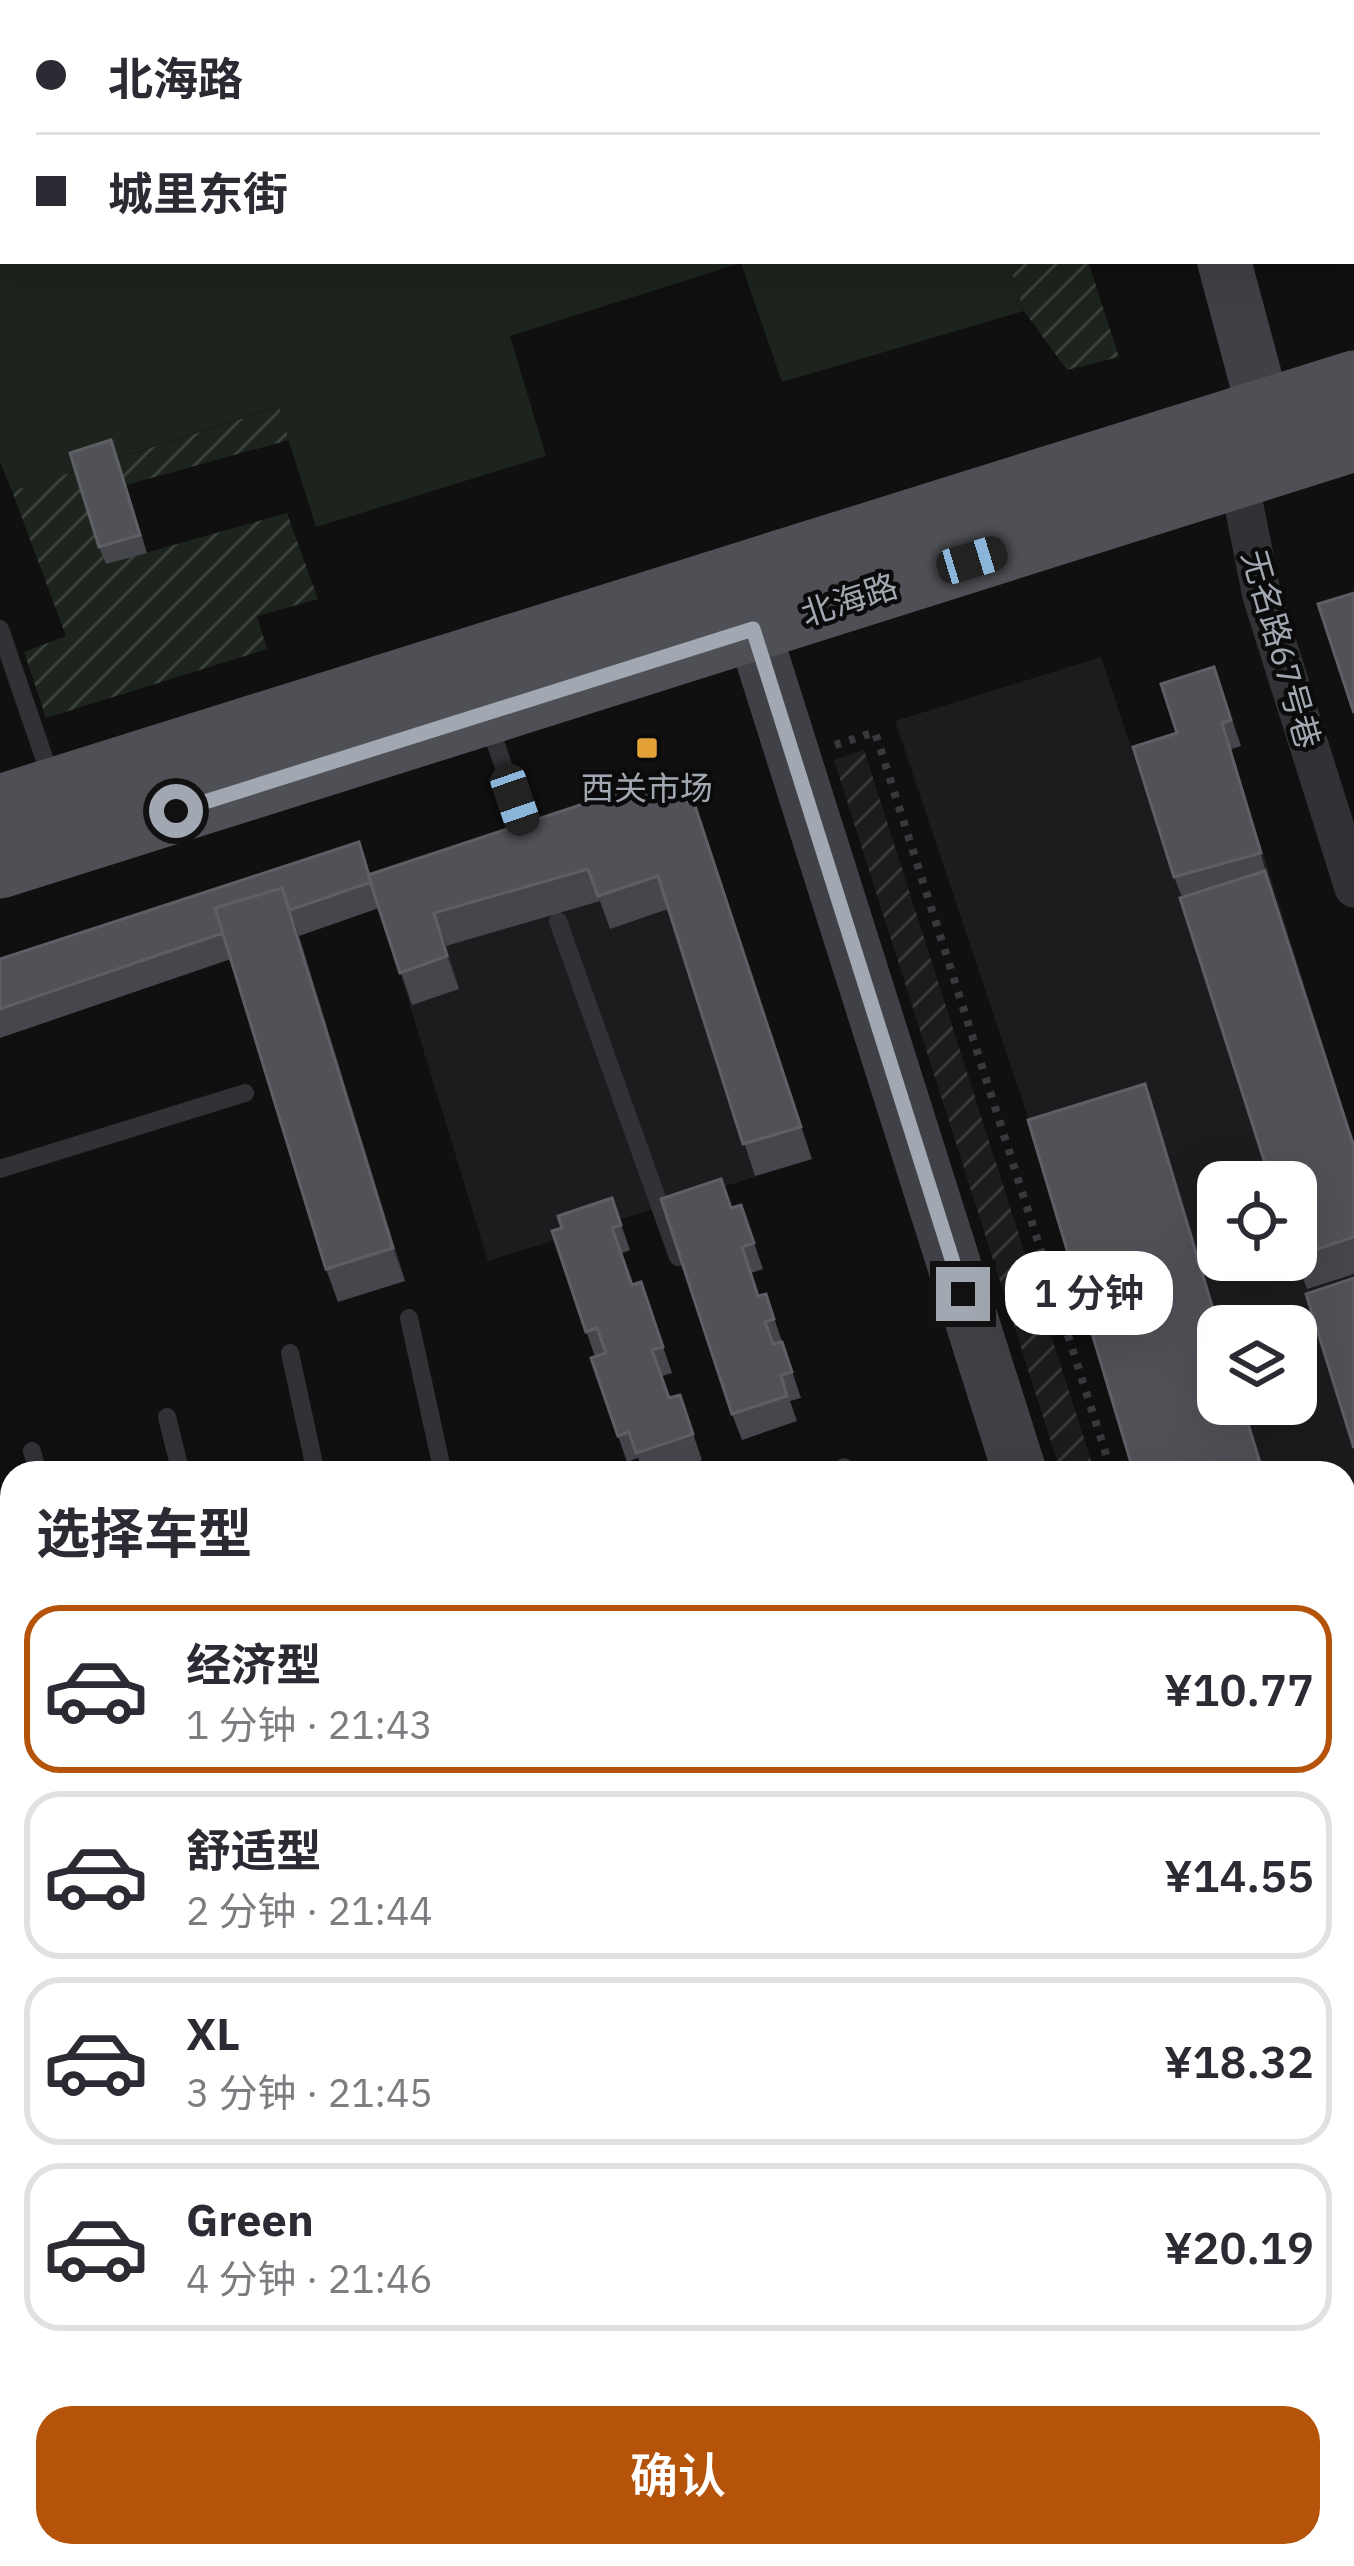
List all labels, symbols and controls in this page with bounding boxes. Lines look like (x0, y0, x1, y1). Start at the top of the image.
text: 北海路 (108, 49, 243, 107)
text: 城里东街 (108, 164, 288, 222)
car (932, 532, 1012, 588)
street label: 无名路67号巷 (1233, 545, 1331, 753)
street label: 北海路 (795, 563, 903, 635)
marker: 西关市场 (634, 735, 660, 761)
car (486, 760, 544, 840)
place label: 西关市场 (581, 766, 713, 809)
route start (149, 784, 203, 838)
map controls (1197, 1161, 1317, 1425)
button: locate (1197, 1161, 1317, 1281)
callout: 1 分钟 (1005, 1252, 1173, 1336)
route end (936, 1267, 990, 1321)
text: 1 分钟 (1034, 1267, 1144, 1318)
button: layers (1197, 1305, 1317, 1425)
text: 选择车型 (36, 1498, 252, 1568)
icon: car (42, 1635, 150, 1743)
text: 经济型 (186, 1635, 321, 1693)
text: ¥10.77 (1164, 1660, 1314, 1718)
text: 1 分钟 · 21:43 (186, 1699, 433, 1750)
icon: car (42, 1821, 150, 1929)
text: 舒适型 (186, 1821, 321, 1879)
text: ¥14.55 (1164, 1846, 1314, 1904)
text: 2 分钟 · 21:44 (186, 1885, 433, 1936)
text: XL (186, 2004, 240, 2062)
icon: car (42, 2007, 150, 2115)
text: ¥18.32 (1164, 2032, 1314, 2090)
text: 3 分钟 · 21:45 (186, 2067, 433, 2118)
text: Green (186, 2190, 314, 2248)
icon: car (42, 2193, 150, 2301)
text: ¥20.19 (1164, 2218, 1314, 2276)
text: 4 分钟 · 21:46 (186, 2253, 433, 2304)
button: 确认 (36, 2406, 1320, 2544)

